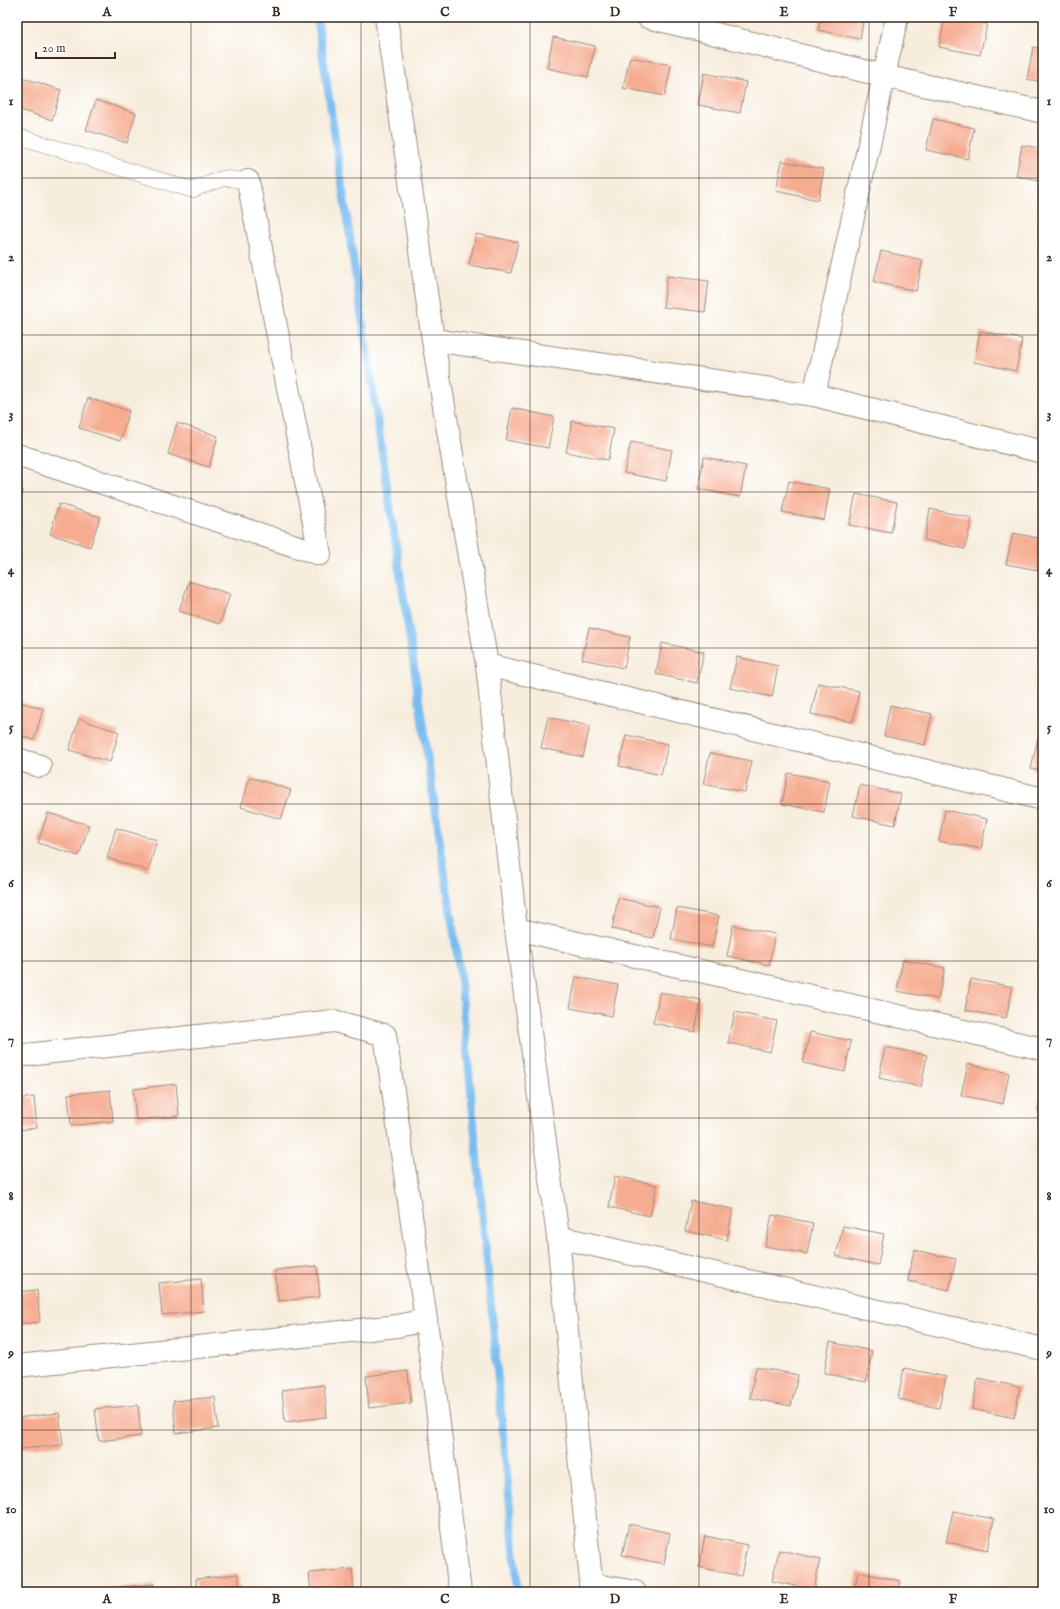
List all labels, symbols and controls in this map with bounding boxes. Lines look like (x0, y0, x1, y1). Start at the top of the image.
text: A (102, 4, 113, 21)
text: B (272, 4, 281, 21)
text: C (440, 4, 450, 21)
text: D (610, 4, 621, 21)
text: E (779, 4, 789, 21)
text: F (949, 4, 958, 21)
scale bar (36, 34, 115, 60)
text: 20 m (42, 41, 65, 56)
text: 1 (9, 93, 14, 110)
text: 1 (1047, 93, 1052, 110)
text: 2 (8, 249, 14, 266)
text: 2 (1046, 249, 1052, 266)
text: 3 (9, 406, 14, 423)
text: 3 (1047, 406, 1052, 423)
text: 4 (8, 562, 15, 579)
text: 4 (1046, 562, 1053, 579)
text: 5 (9, 719, 14, 736)
text: 5 (1047, 719, 1052, 736)
text: 6 (8, 875, 14, 892)
text: 6 (1046, 875, 1052, 892)
text: 7 (8, 1032, 14, 1049)
text: 7 (1046, 1032, 1052, 1049)
text: 8 (8, 1188, 14, 1205)
text: 8 (1046, 1188, 1052, 1205)
text: 9 (7, 1345, 14, 1362)
text: 9 (1045, 1345, 1052, 1362)
text: 10 (5, 1501, 17, 1518)
text: 10 (1043, 1501, 1055, 1518)
text: A (102, 1591, 113, 1608)
text: B (272, 1591, 281, 1608)
text: C (440, 1591, 450, 1608)
text: D (610, 1591, 621, 1608)
text: E (779, 1591, 789, 1608)
text: F (949, 1591, 958, 1608)

